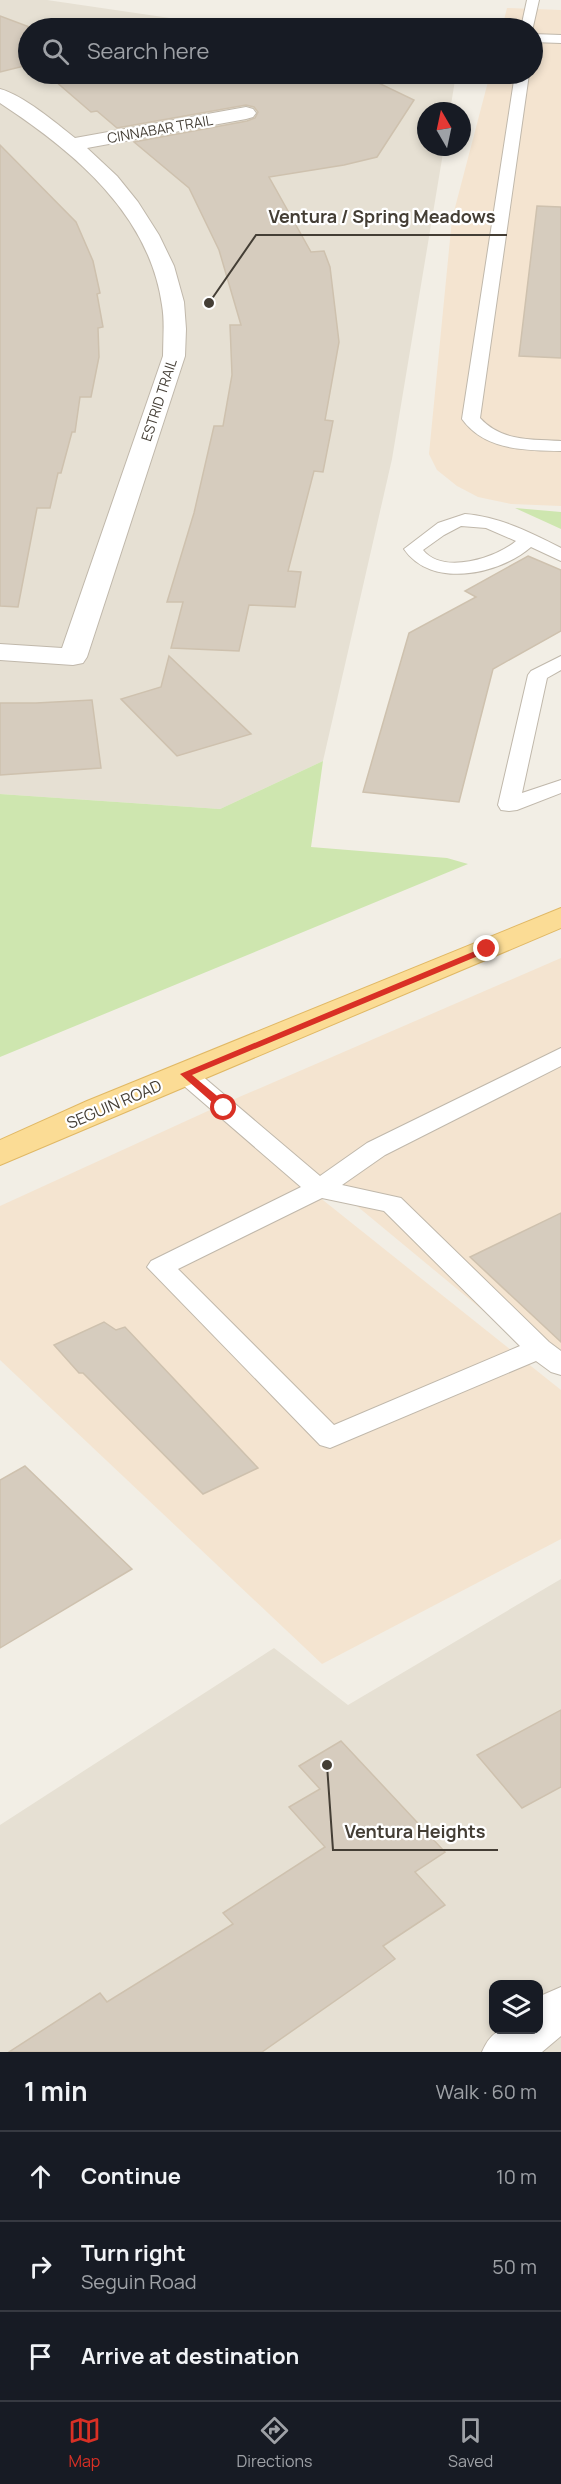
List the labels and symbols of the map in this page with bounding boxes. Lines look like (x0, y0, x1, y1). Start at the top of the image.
north arrow (417, 102, 471, 156)
street label: CINNABAR TRAIL (106, 110, 214, 147)
callout: Ventura / Spring Meadows (256, 199, 507, 235)
text: Ventura / Spring Meadows (269, 204, 496, 228)
street label: ESTRID TRAIL (136, 356, 181, 443)
route end (473, 935, 499, 961)
street label: SEGUIN ROAD (63, 1074, 165, 1134)
route start (210, 1094, 236, 1120)
callout: Ventura Heights (333, 1814, 498, 1850)
text: Ventura Heights (344, 1819, 486, 1843)

